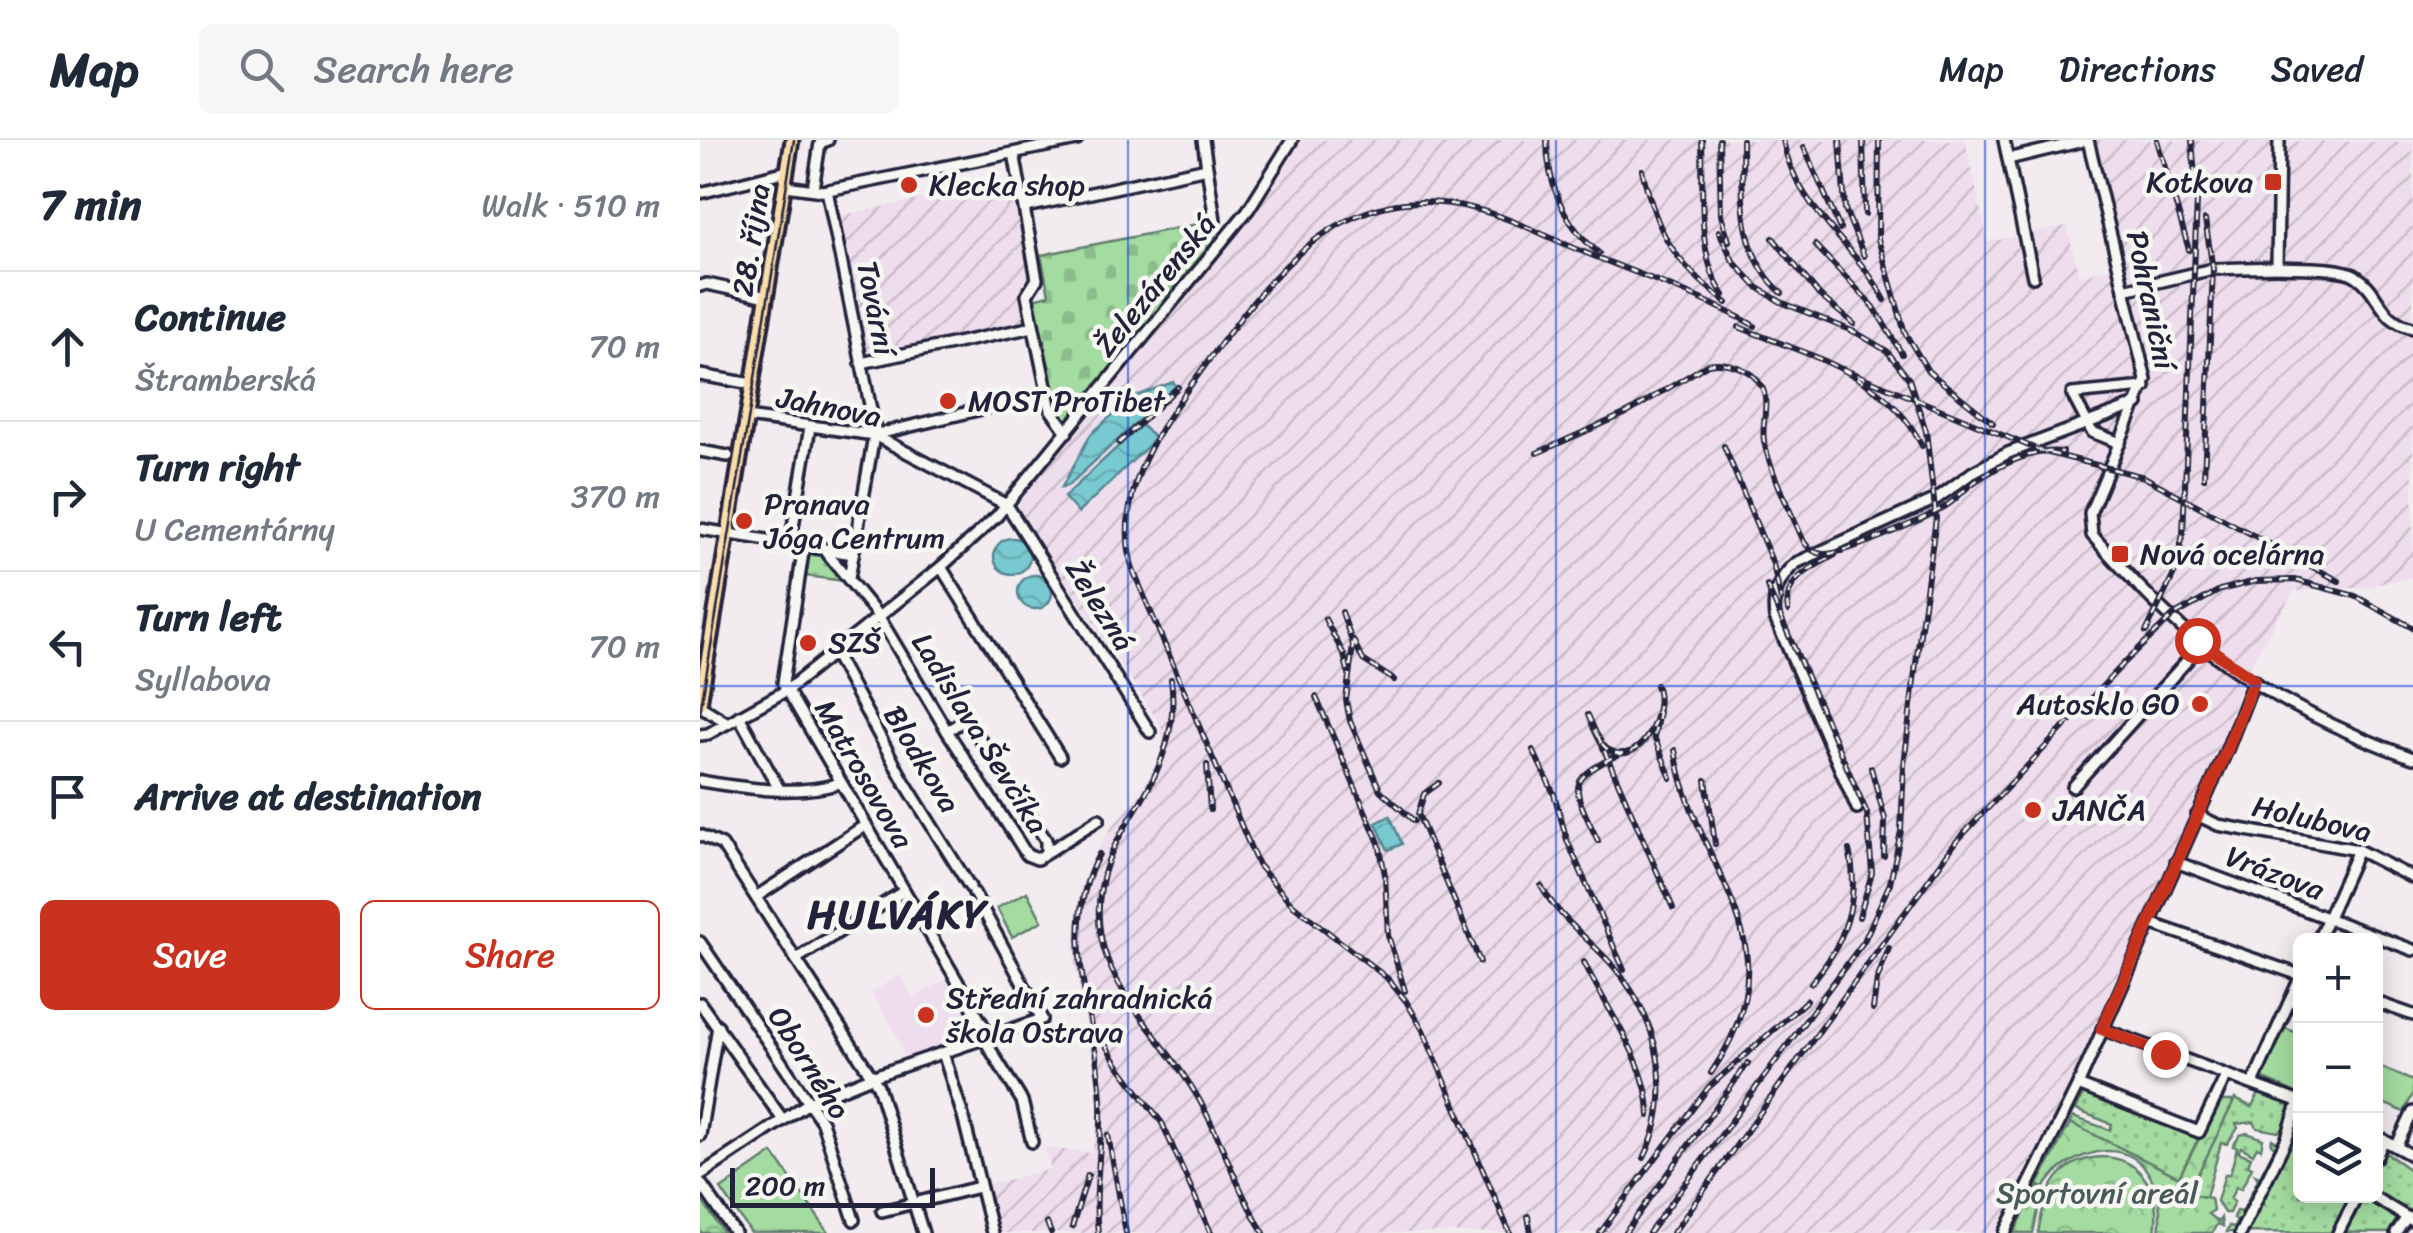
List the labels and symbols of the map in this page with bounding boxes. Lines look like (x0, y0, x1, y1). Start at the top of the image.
place label: Kotkova (2146, 155, 2253, 209)
place label: Klecka shop (929, 158, 1085, 212)
marker: Kotkova (2262, 171, 2284, 193)
marker: Klecka shop (898, 174, 920, 196)
street label: 28. října (715, 180, 787, 300)
street label: Železárenská (1080, 201, 1230, 369)
street label: Pohraniční (2110, 226, 2193, 378)
street label: Tovární (840, 256, 912, 363)
street label: Jahnova (771, 370, 886, 444)
place label: MOST ProTibet (968, 374, 1166, 428)
marker: MOST ProTibet (937, 390, 959, 412)
place label: Pranava Jóga Centrum (763, 477, 945, 565)
marker: Pranava Jóga Centrum (733, 510, 755, 532)
place label: Nová ocelárna (2140, 527, 2325, 581)
marker: Nová ocelárna (2109, 543, 2131, 565)
street label: Železná (1050, 548, 1150, 662)
place label: SZŠ (828, 616, 881, 670)
route start (2175, 618, 2221, 664)
street label: Ladislava Ševčíka (896, 621, 1064, 845)
marker: SZŠ (797, 632, 819, 654)
place label: Autosklo GO (2016, 677, 2180, 731)
street label: Matrosovova (799, 689, 929, 860)
marker: Autosklo GO (2189, 693, 2211, 715)
street label: Blodkova (868, 694, 976, 824)
street label: Holubova (2247, 779, 2377, 859)
place label: JANČA (2052, 783, 2146, 837)
marker: JANČA (2022, 799, 2044, 821)
street label: Vrázova (2218, 830, 2333, 917)
district label: HULVÁKY (807, 879, 989, 950)
place label: Střední zahradnická škola Ostrava (945, 971, 1212, 1059)
street label: Oborného (753, 995, 865, 1131)
marker: Střední zahradnická škola Ostrava (915, 1004, 937, 1026)
route end (2143, 1032, 2189, 1078)
scale bar (730, 1163, 935, 1208)
park label: Sportovní areál (1996, 1166, 2200, 1220)

